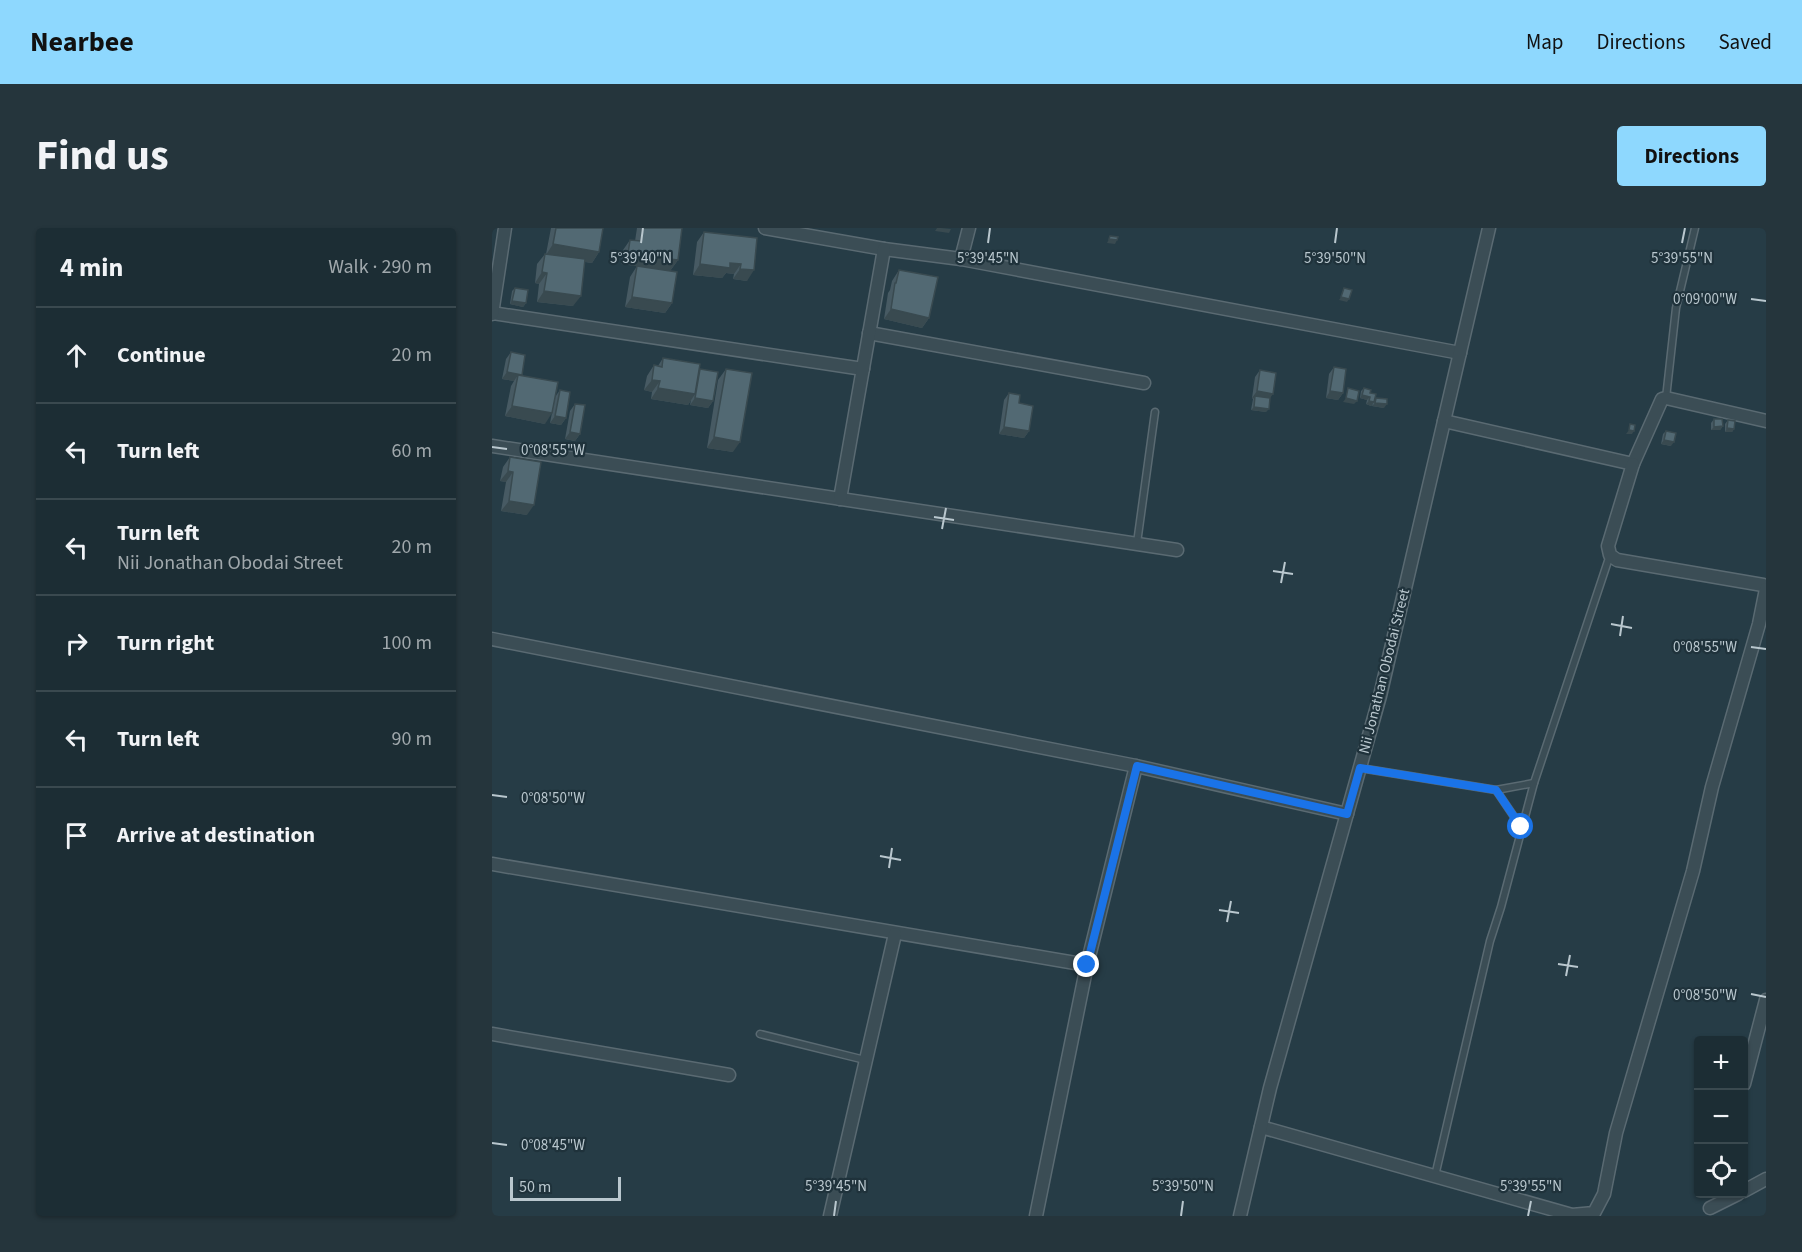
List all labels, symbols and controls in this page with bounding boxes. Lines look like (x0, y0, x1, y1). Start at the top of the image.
text: Nearbee (30, 22, 134, 62)
text: Map (1526, 27, 1564, 57)
text: Directions (1597, 27, 1685, 57)
text: Saved (1718, 27, 1772, 57)
text: Find us (36, 126, 169, 186)
button: Directions (1617, 126, 1766, 186)
text: 5°39'40"N (610, 248, 672, 269)
text: 5°39'45"N (957, 248, 1019, 269)
text: 5°39'50"N (1304, 248, 1366, 269)
text: 5°39'55"N (1651, 248, 1713, 269)
text: 4 min (60, 249, 123, 286)
text: Walk · 290 m (328, 253, 432, 281)
text: 0°09'00"W (1673, 289, 1737, 310)
icon: ahead (60, 339, 93, 372)
text: Continue (117, 339, 206, 371)
text: 20 m (392, 341, 432, 369)
icon: left (60, 435, 93, 468)
text: Turn left (117, 435, 199, 467)
text: 60 m (392, 437, 432, 465)
text: 0°08'55"W (521, 440, 585, 461)
text: Turn left (117, 517, 199, 549)
icon: left (60, 531, 93, 564)
text: 20 m (392, 533, 432, 561)
text: Nii Jonathan Obodai Street (117, 549, 343, 577)
street label: Nii Jonathan Obodai Street (1354, 586, 1415, 756)
icon: right (60, 627, 93, 660)
text: Turn right (117, 627, 214, 659)
text: 100 m (382, 629, 432, 657)
text: 0°08'55"W (1673, 637, 1737, 658)
icon: left (60, 723, 93, 756)
text: Turn left (117, 723, 199, 755)
text: 90 m (392, 725, 432, 753)
text: 0°08'50"W (521, 788, 585, 809)
route start (1507, 813, 1533, 839)
icon: arrive (60, 819, 93, 852)
text: Arrive at destination (117, 819, 315, 851)
route end (1073, 951, 1099, 977)
text: 0°08'50"W (1673, 985, 1737, 1006)
map controls (1694, 1036, 1748, 1198)
button: + (1694, 1036, 1748, 1090)
button: − (1694, 1090, 1748, 1144)
text: 0°08'45"W (521, 1135, 585, 1156)
button: locate (1694, 1144, 1748, 1198)
scale bar (510, 1174, 621, 1202)
text: 50 m (519, 1176, 551, 1198)
text: 5°39'45"N (805, 1176, 867, 1197)
text: 5°39'50"N (1152, 1176, 1214, 1197)
text: 5°39'55"N (1500, 1176, 1562, 1197)

